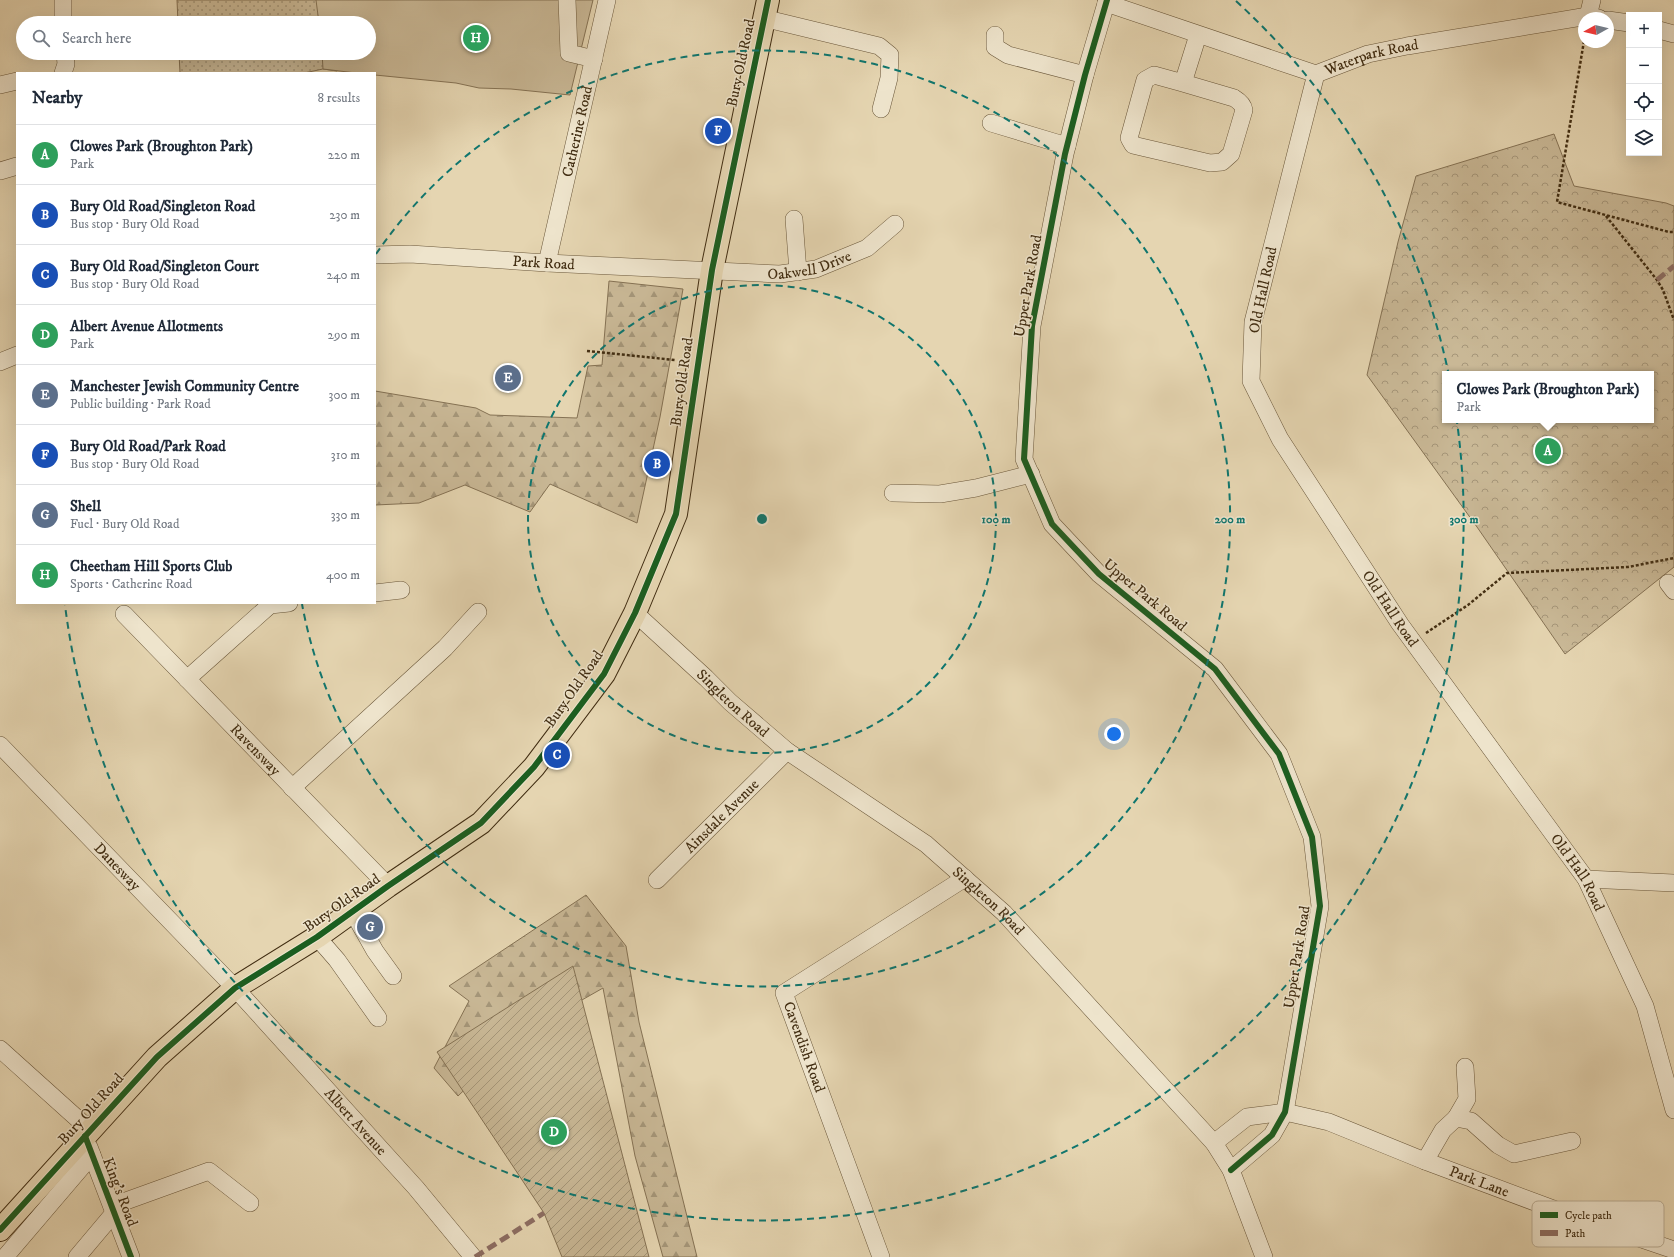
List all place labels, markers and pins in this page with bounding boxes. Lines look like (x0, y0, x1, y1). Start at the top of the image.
pin: H (463, 23, 489, 53)
pin: F (705, 116, 731, 146)
pin: E (495, 363, 521, 393)
pin: A (1535, 436, 1561, 466)
pin: B (644, 449, 670, 479)
centre of rings (755, 512, 769, 526)
pin: C (544, 740, 570, 770)
pin: G (357, 912, 383, 942)
pin: D (541, 1117, 567, 1147)

